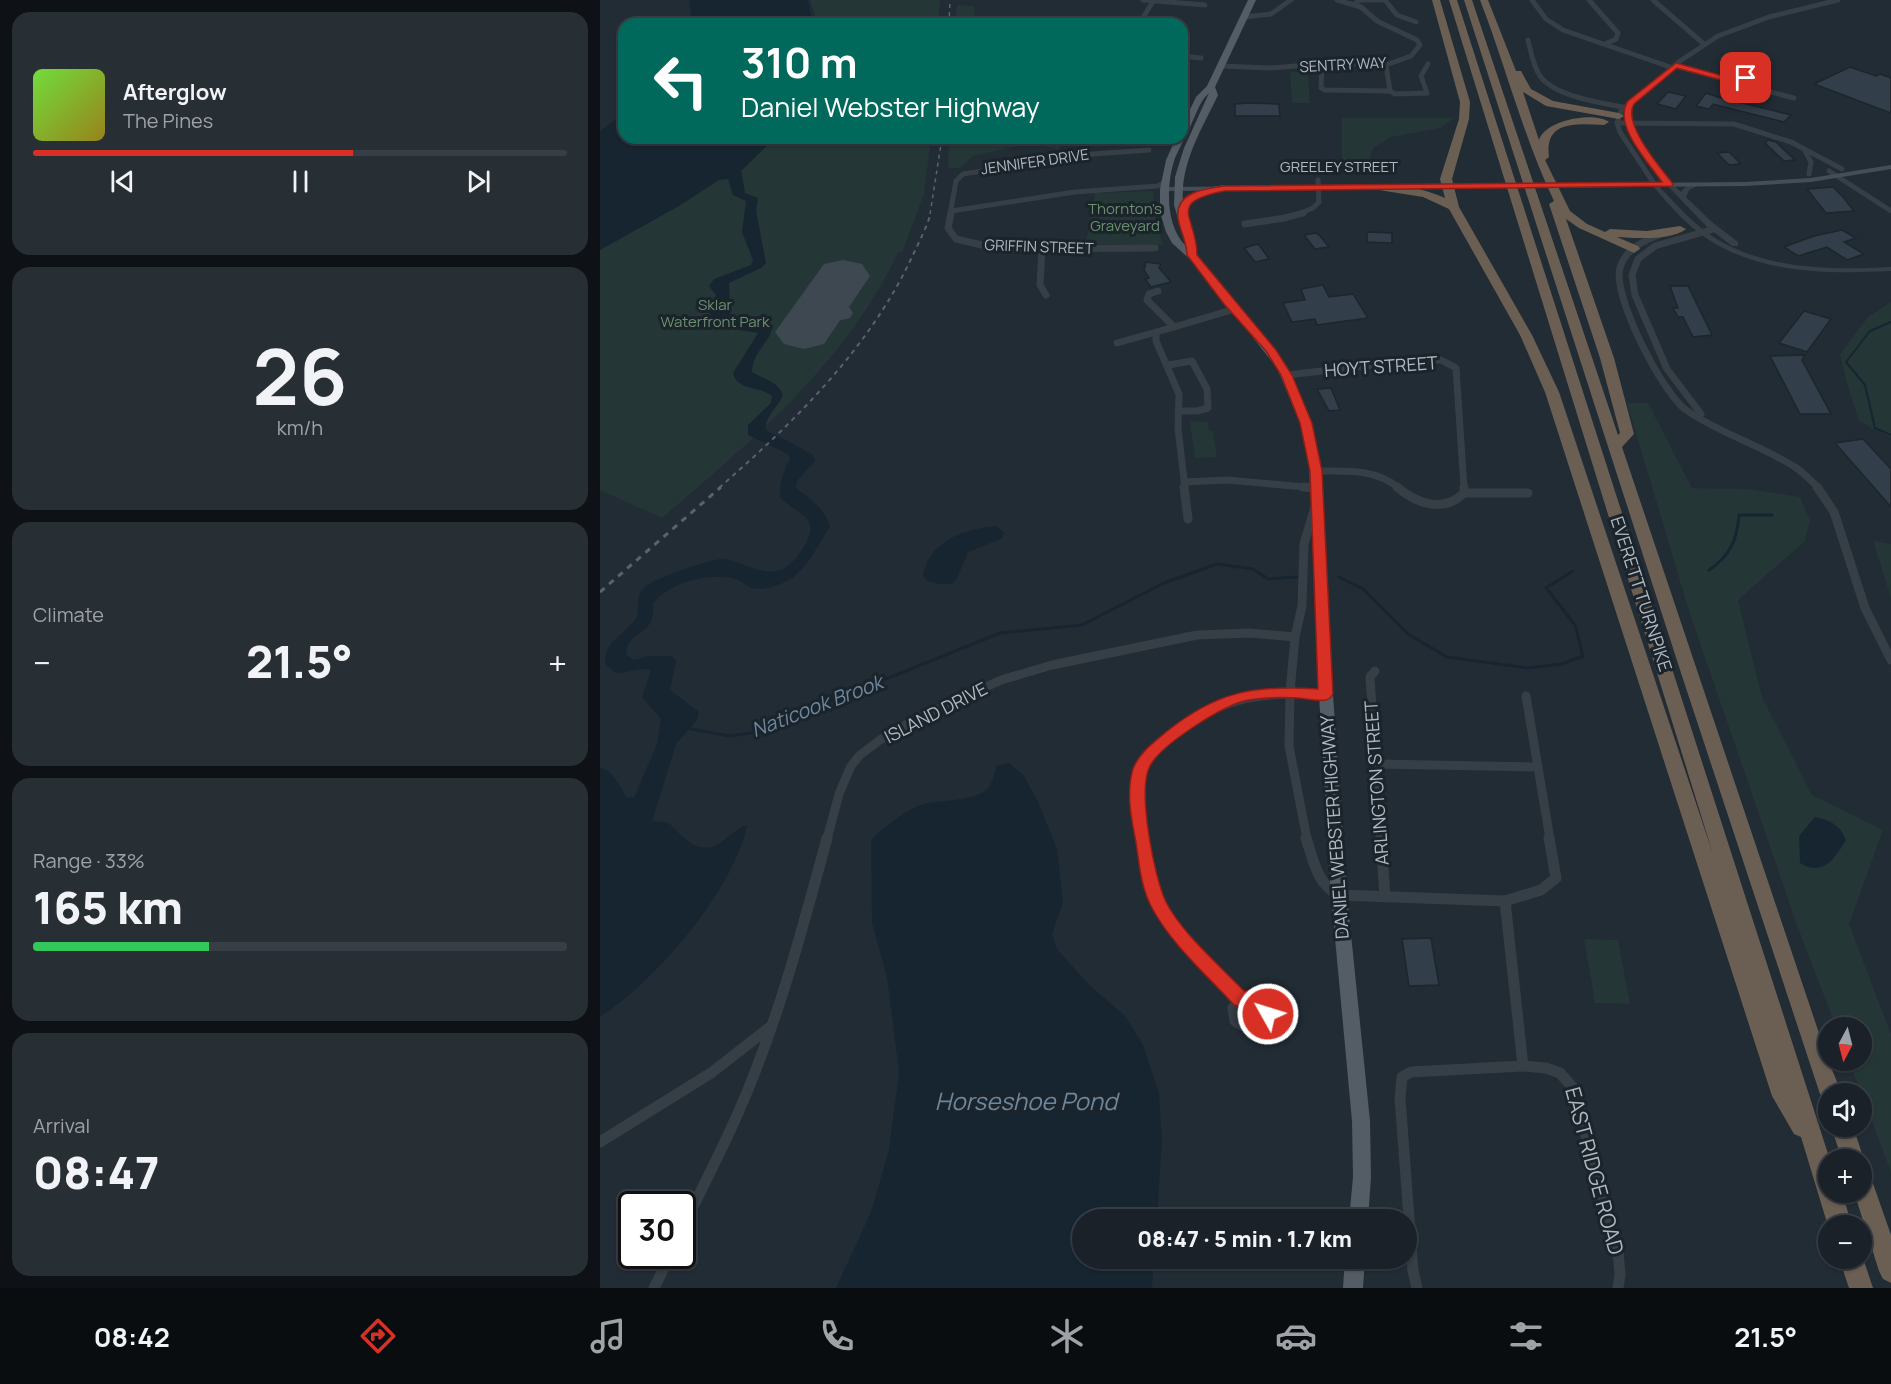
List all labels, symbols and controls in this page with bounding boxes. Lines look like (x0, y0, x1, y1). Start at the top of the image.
text: 310 m (741, 33, 858, 91)
icon: left (642, 42, 720, 120)
street label: SENTRY WAY (1299, 52, 1388, 77)
pin (1720, 52, 1771, 103)
icon: arrive (1729, 61, 1762, 94)
text: Afterglow (123, 77, 227, 107)
text: Daniel Webster Highway (741, 88, 1040, 125)
text: The Pines (123, 107, 213, 134)
street label: JENNIFER DRIVE (980, 144, 1090, 179)
street label: GREELEY STREET (1280, 156, 1398, 177)
icon: previous (106, 165, 139, 198)
icon: pause (284, 165, 317, 198)
icon: next (462, 165, 495, 198)
park label: Thornton's Graveyard (1088, 198, 1162, 236)
street label: GRIFFIN STREET (984, 234, 1094, 259)
park label: Sklar Waterfront Park (661, 294, 770, 332)
text: 26 (253, 322, 347, 428)
street label: HOYT STREET (1323, 350, 1439, 382)
text: km/h (277, 414, 323, 441)
street label: EVERETT TURNPIKE (1606, 513, 1678, 674)
text: Climate (33, 601, 104, 628)
text: 21.5° (246, 630, 353, 692)
text: − (33, 640, 51, 685)
text: + (548, 640, 567, 685)
water label: Naticook Brook (747, 667, 889, 743)
street label: ISLAND DRIVE (880, 676, 991, 748)
street label: ARLINGTON STREET (1358, 700, 1394, 866)
street label: DANIEL WEBSTER HIGHWAY (1314, 713, 1354, 940)
text: Range · 33% (33, 847, 145, 874)
text: 165 km (33, 876, 183, 938)
position arrow (1236, 982, 1300, 1046)
north arrow (1818, 1017, 1872, 1071)
map controls (1818, 1017, 1872, 1269)
button: sound (1818, 1083, 1872, 1137)
water label: Horseshoe Pond (935, 1084, 1120, 1117)
street label: EAST RIDGE ROAD (1559, 1084, 1631, 1258)
text: Arrival (33, 1112, 90, 1139)
text: 08:47 (33, 1141, 160, 1203)
button: + (1818, 1149, 1872, 1203)
speed limit sign: 30 (618, 1191, 696, 1269)
button: − (1818, 1215, 1872, 1269)
text: 08:47 · 5 min · 1.7 km (1137, 1224, 1352, 1254)
icon: directions (357, 1315, 399, 1357)
icon: music (587, 1315, 629, 1357)
icon: phone (816, 1315, 858, 1357)
icon: climate (1046, 1315, 1088, 1357)
icon: car (1275, 1315, 1317, 1357)
icon: filters (1505, 1315, 1547, 1357)
text: 08:42 (94, 1318, 170, 1355)
text: 21.5° (1734, 1318, 1797, 1355)

